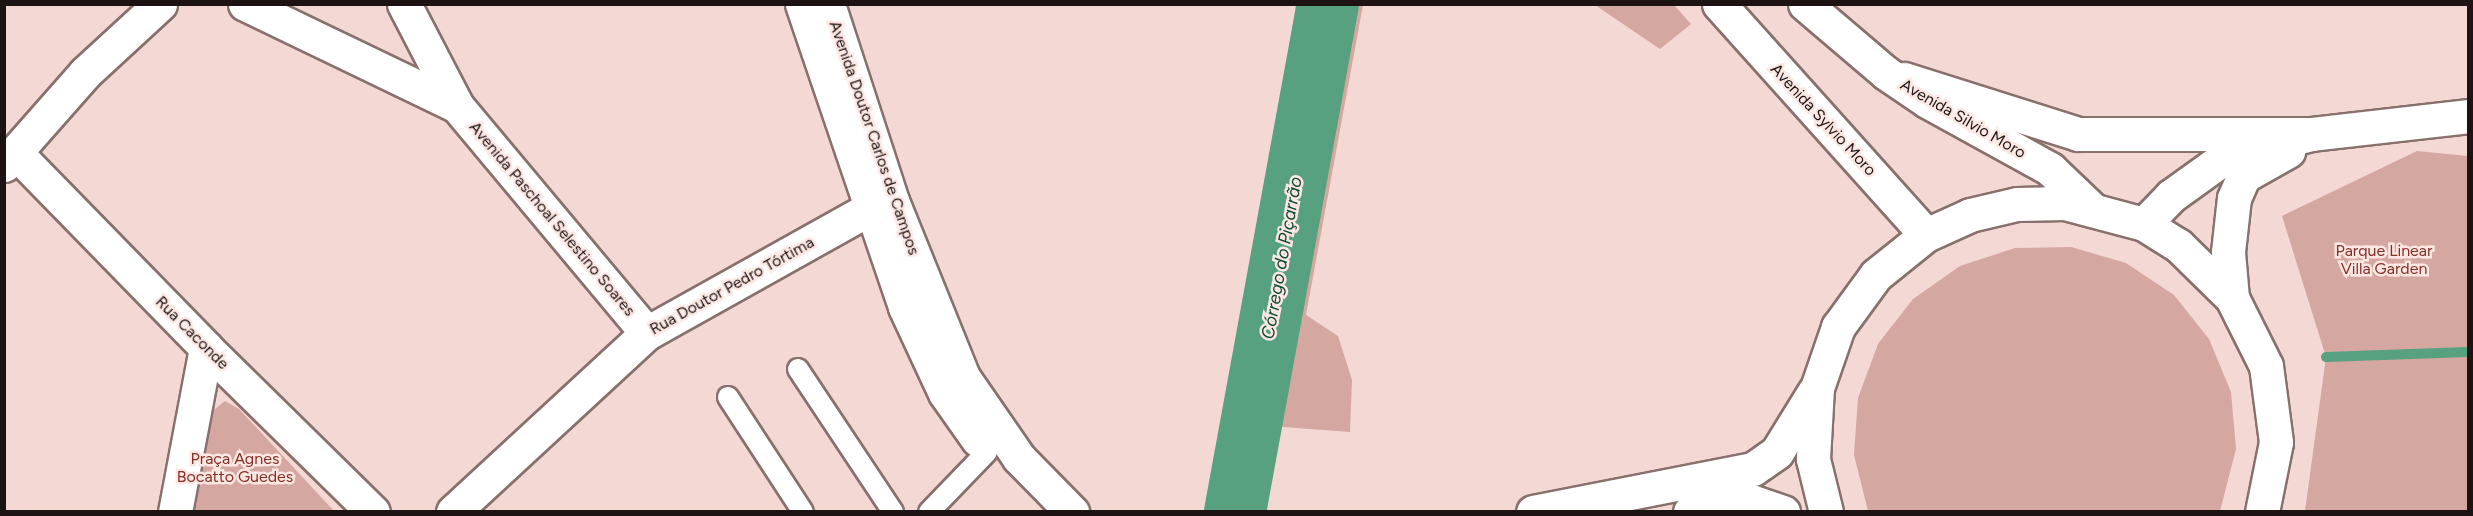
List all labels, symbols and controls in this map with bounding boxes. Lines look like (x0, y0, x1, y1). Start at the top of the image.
street label: Avenida Doutor Carlos de Campos (825, 18, 923, 258)
street label: Avenida Sylvio Moro (1766, 60, 1880, 180)
street label: Avenida Silvio Moro (1897, 75, 2029, 163)
street label: Avenida Paschoal Selestino Soares (465, 118, 639, 320)
water label: Córrego do Piçarrão (1257, 175, 1307, 341)
street label: Rua Doutor Pedro Tórtima (647, 233, 817, 339)
park label: Parque Linear Villa Garden (2336, 241, 2432, 279)
street label: Rua Caconde (151, 292, 233, 374)
park label: Praça Agnes Bocatto Guedes (177, 449, 293, 487)

